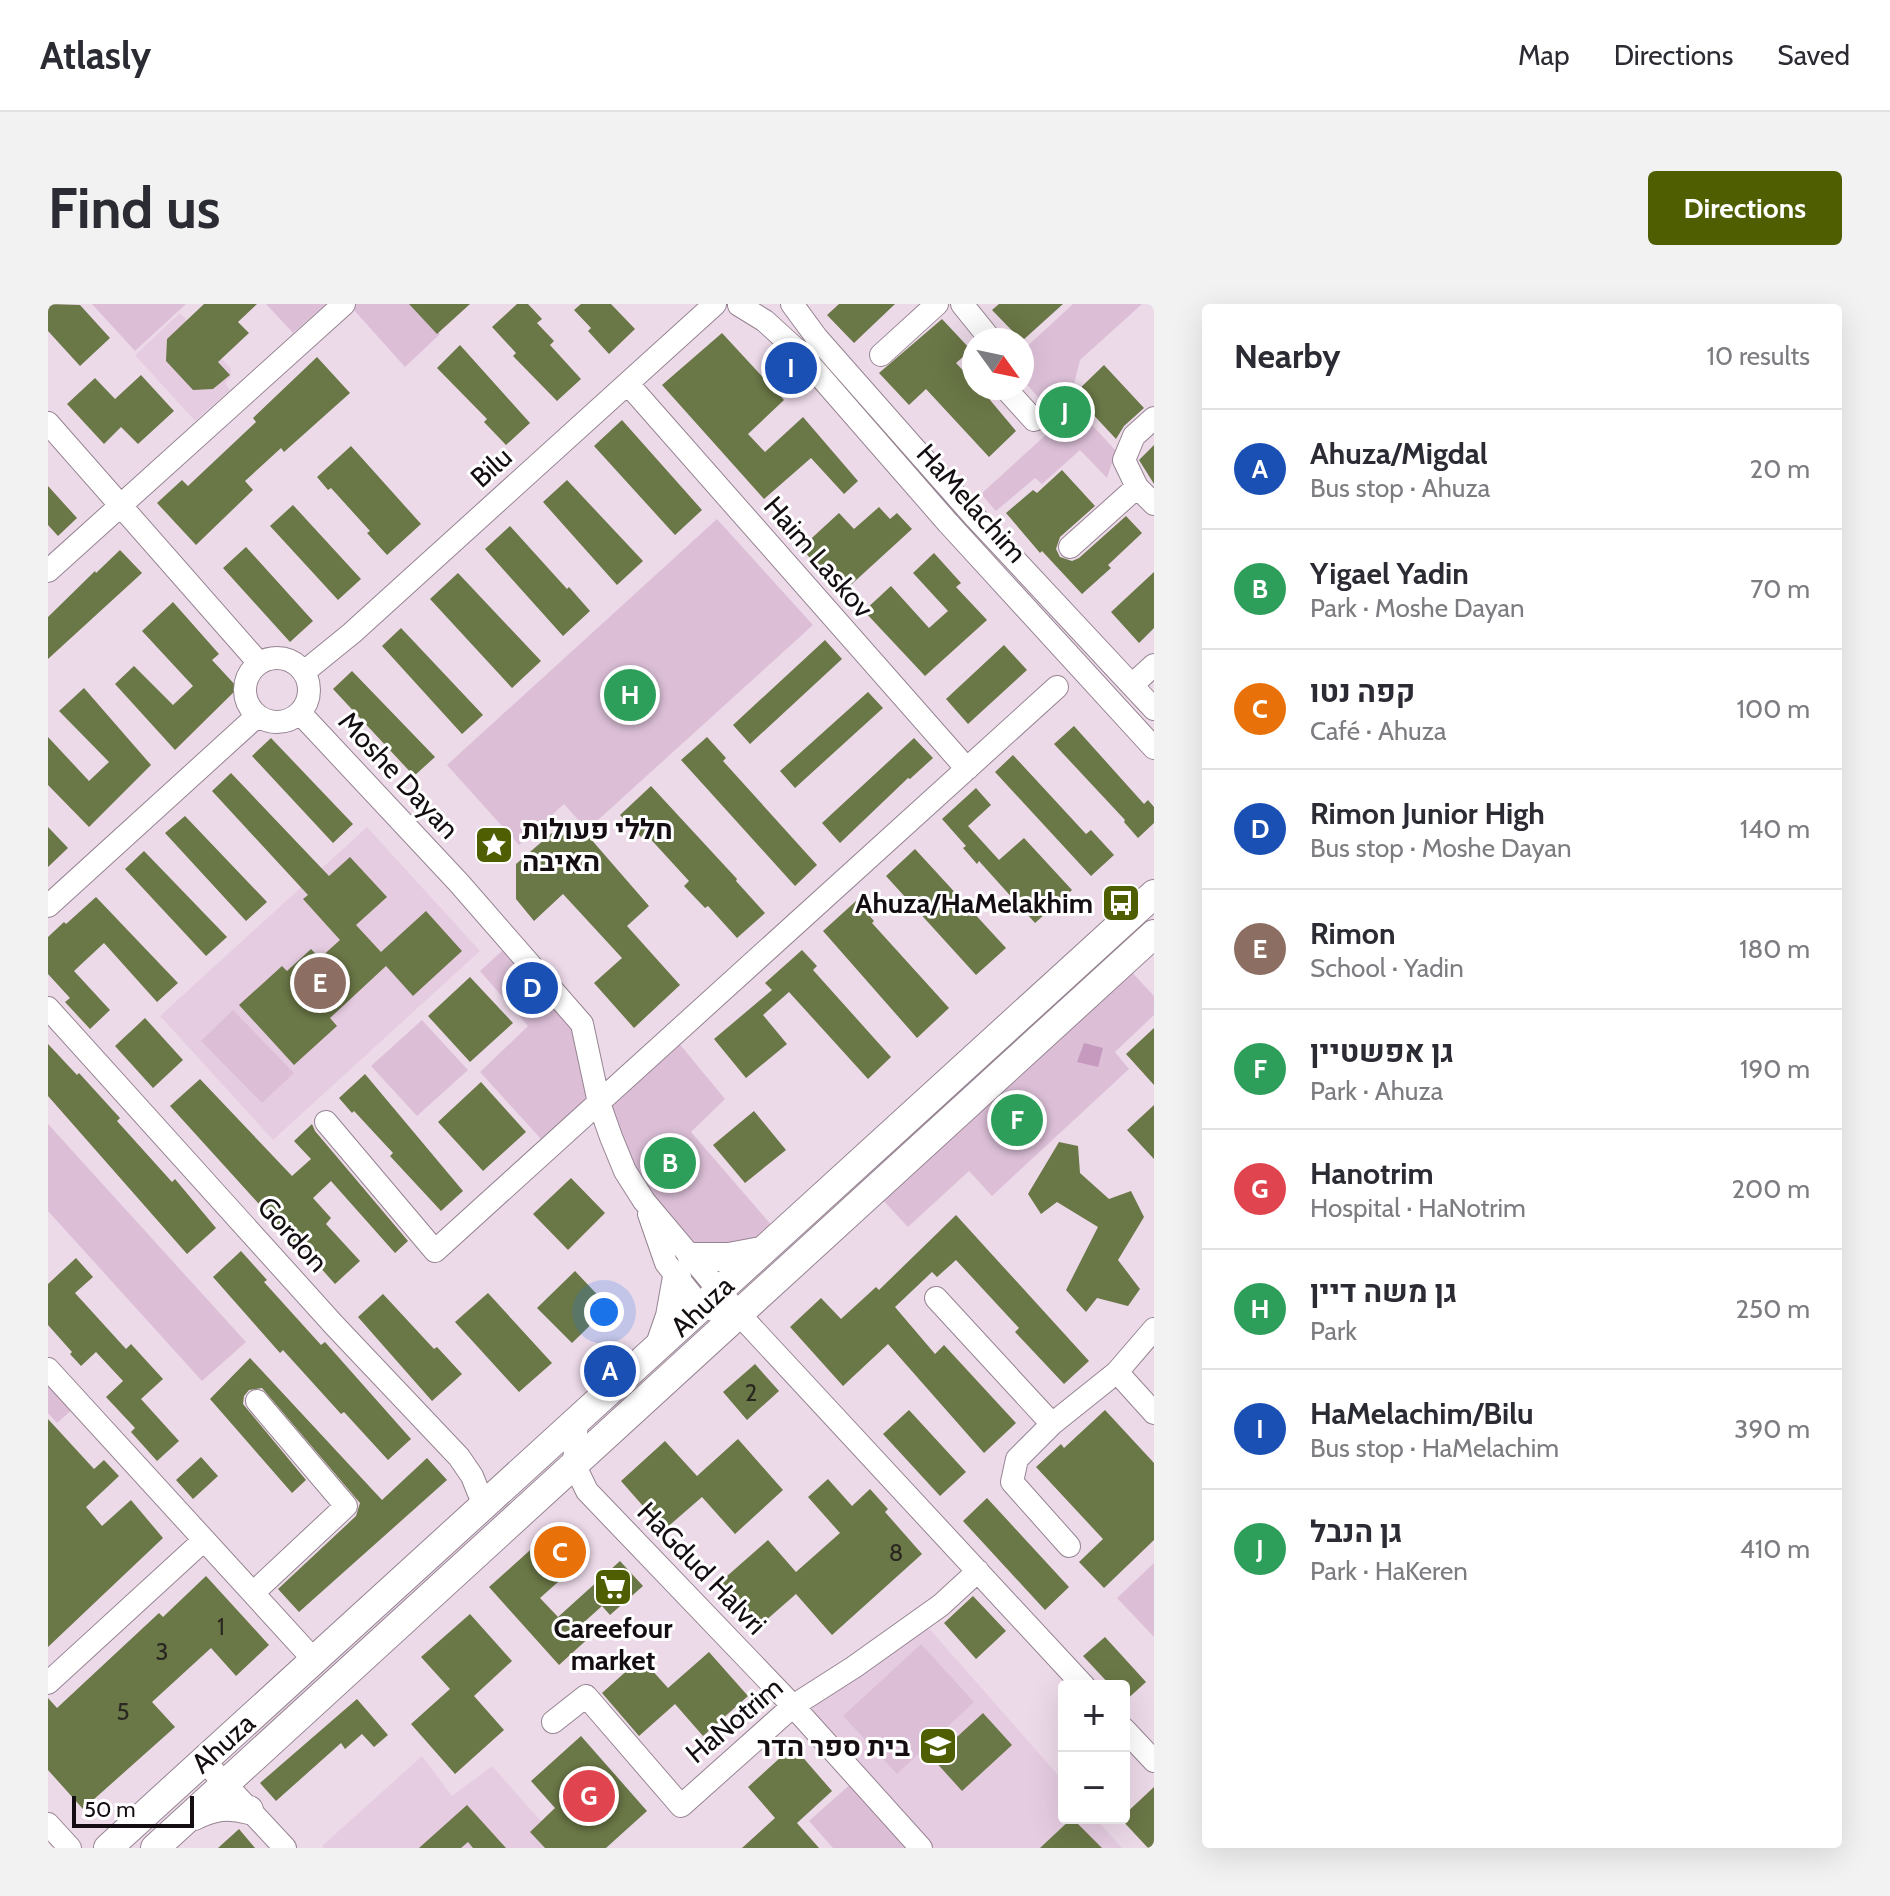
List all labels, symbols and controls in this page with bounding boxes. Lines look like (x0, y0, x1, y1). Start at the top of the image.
text: Atlasly (40, 32, 151, 79)
text: Map (1518, 38, 1570, 72)
text: Directions (1614, 38, 1733, 72)
text: Saved (1777, 38, 1850, 72)
button: Directions (1648, 171, 1842, 245)
text: Find us (48, 174, 221, 242)
north arrow (962, 328, 1034, 400)
text: Nearby (1234, 335, 1341, 377)
pin: I (765, 338, 817, 398)
text: 10 results (1706, 340, 1810, 372)
pin: J (1039, 382, 1091, 442)
text: Ahuza/Migdal (1310, 435, 1488, 472)
street label: HaMelachim (910, 437, 1034, 569)
street label: Bilu (463, 440, 519, 494)
text: A (1252, 453, 1268, 485)
text: 20 m (1750, 453, 1810, 485)
text: Bus stop · Ahuza (1310, 472, 1490, 504)
street label: Haim Laskov (757, 489, 881, 625)
text: Yigael Yadin (1310, 555, 1469, 592)
text: B (1252, 573, 1268, 605)
text: 70 m (1750, 573, 1810, 605)
text: Park · Moshe Dayan (1310, 592, 1525, 624)
pin: H (604, 665, 656, 725)
text: קפה נטו (1310, 673, 1415, 710)
text: C (1252, 693, 1268, 725)
text: 100 m (1737, 693, 1810, 725)
street label: Moshe Dayan (332, 704, 466, 846)
text: Café · Ahuza (1310, 715, 1446, 747)
text: Rimon Junior High (1310, 795, 1545, 832)
place label: חללי פעולות האיבה (522, 812, 673, 878)
text: D (1251, 813, 1269, 845)
text: 140 m (1740, 813, 1810, 845)
place icon: חללי פעולות האיבה (473, 824, 515, 866)
text: Bus stop · Moshe Dayan (1310, 832, 1571, 864)
bus stop icon: Ahuza/HaMelakhim (1100, 882, 1142, 924)
place label: Ahuza/HaMelakhim (855, 886, 1093, 920)
text: Rimon (1310, 915, 1396, 952)
text: E (1253, 933, 1267, 965)
text: 180 m (1739, 933, 1810, 965)
text: School · Yadin (1310, 952, 1464, 984)
pin: E (294, 953, 346, 1013)
pin: D (506, 958, 558, 1018)
text: גן אפשטיין (1310, 1033, 1454, 1070)
text: F (1253, 1053, 1267, 1085)
text: 190 m (1740, 1053, 1810, 1085)
text: Park · Ahuza (1310, 1075, 1443, 1107)
pin: F (991, 1090, 1043, 1150)
pin: B (644, 1133, 696, 1193)
text: Hanotrim (1310, 1155, 1434, 1192)
text: G (1251, 1173, 1269, 1205)
text: 200 m (1731, 1173, 1810, 1205)
street label: Gordon (251, 1189, 335, 1279)
text: Hospital · HaNotrim (1310, 1192, 1526, 1224)
street label: Ahuza (663, 1268, 741, 1344)
text: גן משה דיין (1310, 1273, 1457, 1310)
your location (584, 1292, 624, 1332)
text: H (1251, 1293, 1269, 1325)
text: 250 m (1736, 1293, 1810, 1325)
text: Park (1310, 1315, 1357, 1347)
pin: A (584, 1341, 636, 1401)
house number: 2 (745, 1378, 757, 1407)
text: HaMelachim/Bilu (1310, 1395, 1533, 1432)
text: I (1256, 1413, 1264, 1445)
text: 390 m (1734, 1413, 1810, 1445)
text: Bus stop · HaMelachim (1310, 1432, 1559, 1464)
street label: HaGdud HaIvri (630, 1495, 774, 1641)
text: גן הנבל (1310, 1513, 1402, 1550)
pin: C (534, 1522, 586, 1582)
text: J (1256, 1533, 1264, 1565)
text: 410 m (1740, 1533, 1810, 1565)
house number: 8 (889, 1538, 903, 1567)
text: Park · HaKeren (1310, 1555, 1468, 1587)
supermarket icon: Careefour market (592, 1566, 634, 1608)
place label: Careefour market (554, 1611, 673, 1677)
house number: 1 (217, 1612, 225, 1641)
house number: 3 (156, 1637, 168, 1666)
street label: HaNotrim (679, 1670, 789, 1770)
map controls (1058, 1680, 1130, 1824)
button: + (1058, 1680, 1130, 1752)
house number: 5 (117, 1697, 129, 1726)
street label: Ahuza (184, 1705, 262, 1780)
school or university icon: בית ספר הדר (917, 1725, 959, 1767)
place label: בית ספר הדר (757, 1729, 910, 1763)
button: − (1058, 1752, 1130, 1824)
pin: G (563, 1766, 615, 1826)
scale bar (72, 1792, 194, 1828)
text: 50 m (84, 1796, 136, 1823)

